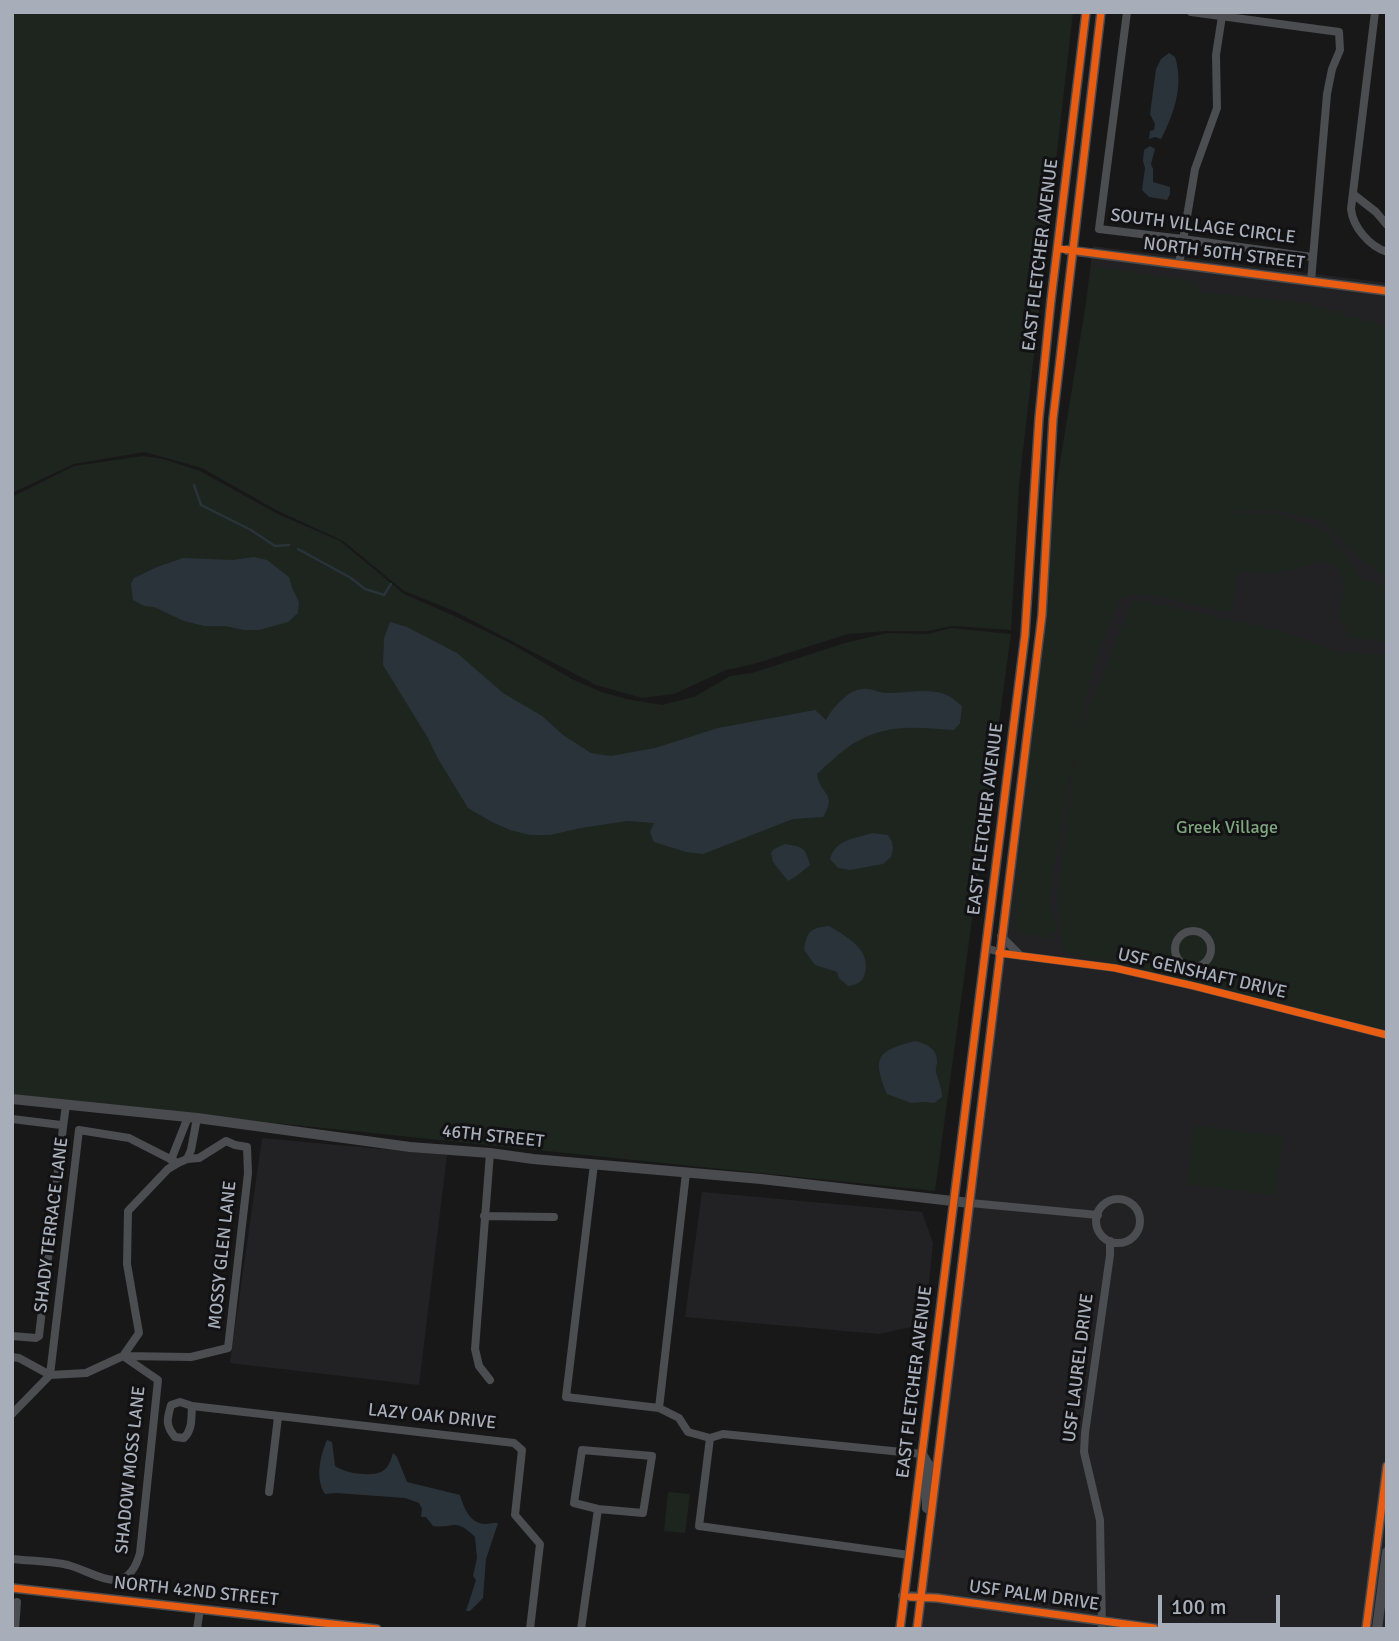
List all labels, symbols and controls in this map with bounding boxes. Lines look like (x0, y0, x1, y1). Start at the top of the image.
street label: EAST FLETCHER AVENUE (1018, 158, 1064, 352)
street label: SOUTH VILLAGE CIRCLE (1109, 205, 1297, 249)
street label: NORTH 50TH STREET (1142, 233, 1306, 275)
street label: EAST FLETCHER AVENUE (963, 722, 1009, 916)
park label: Greek Village (1176, 817, 1278, 839)
street label: USF GENSHAFT DRIVE (1115, 944, 1289, 1004)
street label: 46TH STREET (441, 1121, 545, 1153)
street label: SHADY TERRACE LANE (31, 1136, 73, 1314)
street label: MOSSY GLEN LANE (204, 1180, 242, 1330)
street label: EAST FLETCHER AVENUE (892, 1285, 938, 1479)
street label: USF LAUREL DRIVE (1059, 1292, 1099, 1444)
street label: SHADOW MOSS LANE (111, 1385, 151, 1555)
street label: LAZY OAK DRIVE (367, 1400, 497, 1434)
street label: NORTH 42ND STREET (113, 1573, 279, 1611)
street label: USF PALM DRIVE (967, 1576, 1101, 1616)
scale bar (1161, 1582, 1284, 1626)
text: 100 m (1171, 1594, 1226, 1620)

